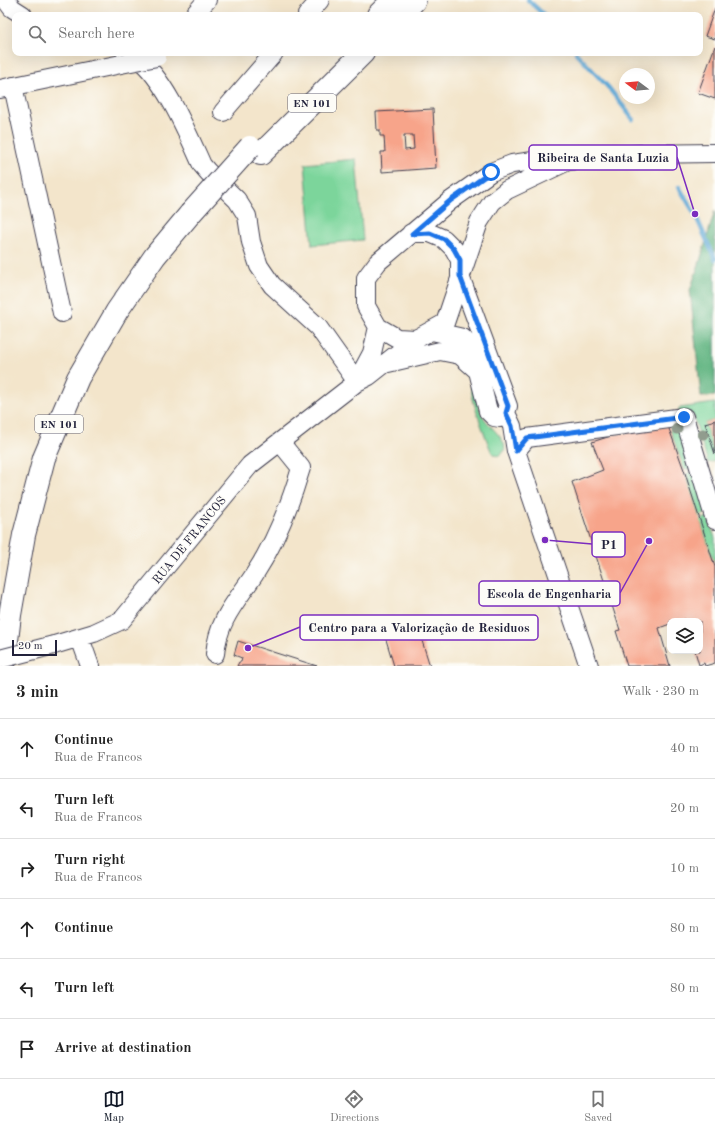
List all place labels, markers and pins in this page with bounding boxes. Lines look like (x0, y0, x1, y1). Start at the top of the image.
callout: Ribeira de Santa Luzia (529, 145, 677, 170)
callout: P1 (592, 532, 625, 557)
callout: Escola de Engenharia (479, 581, 620, 606)
callout: Centro para a Valorização de Residuos (300, 615, 538, 640)

